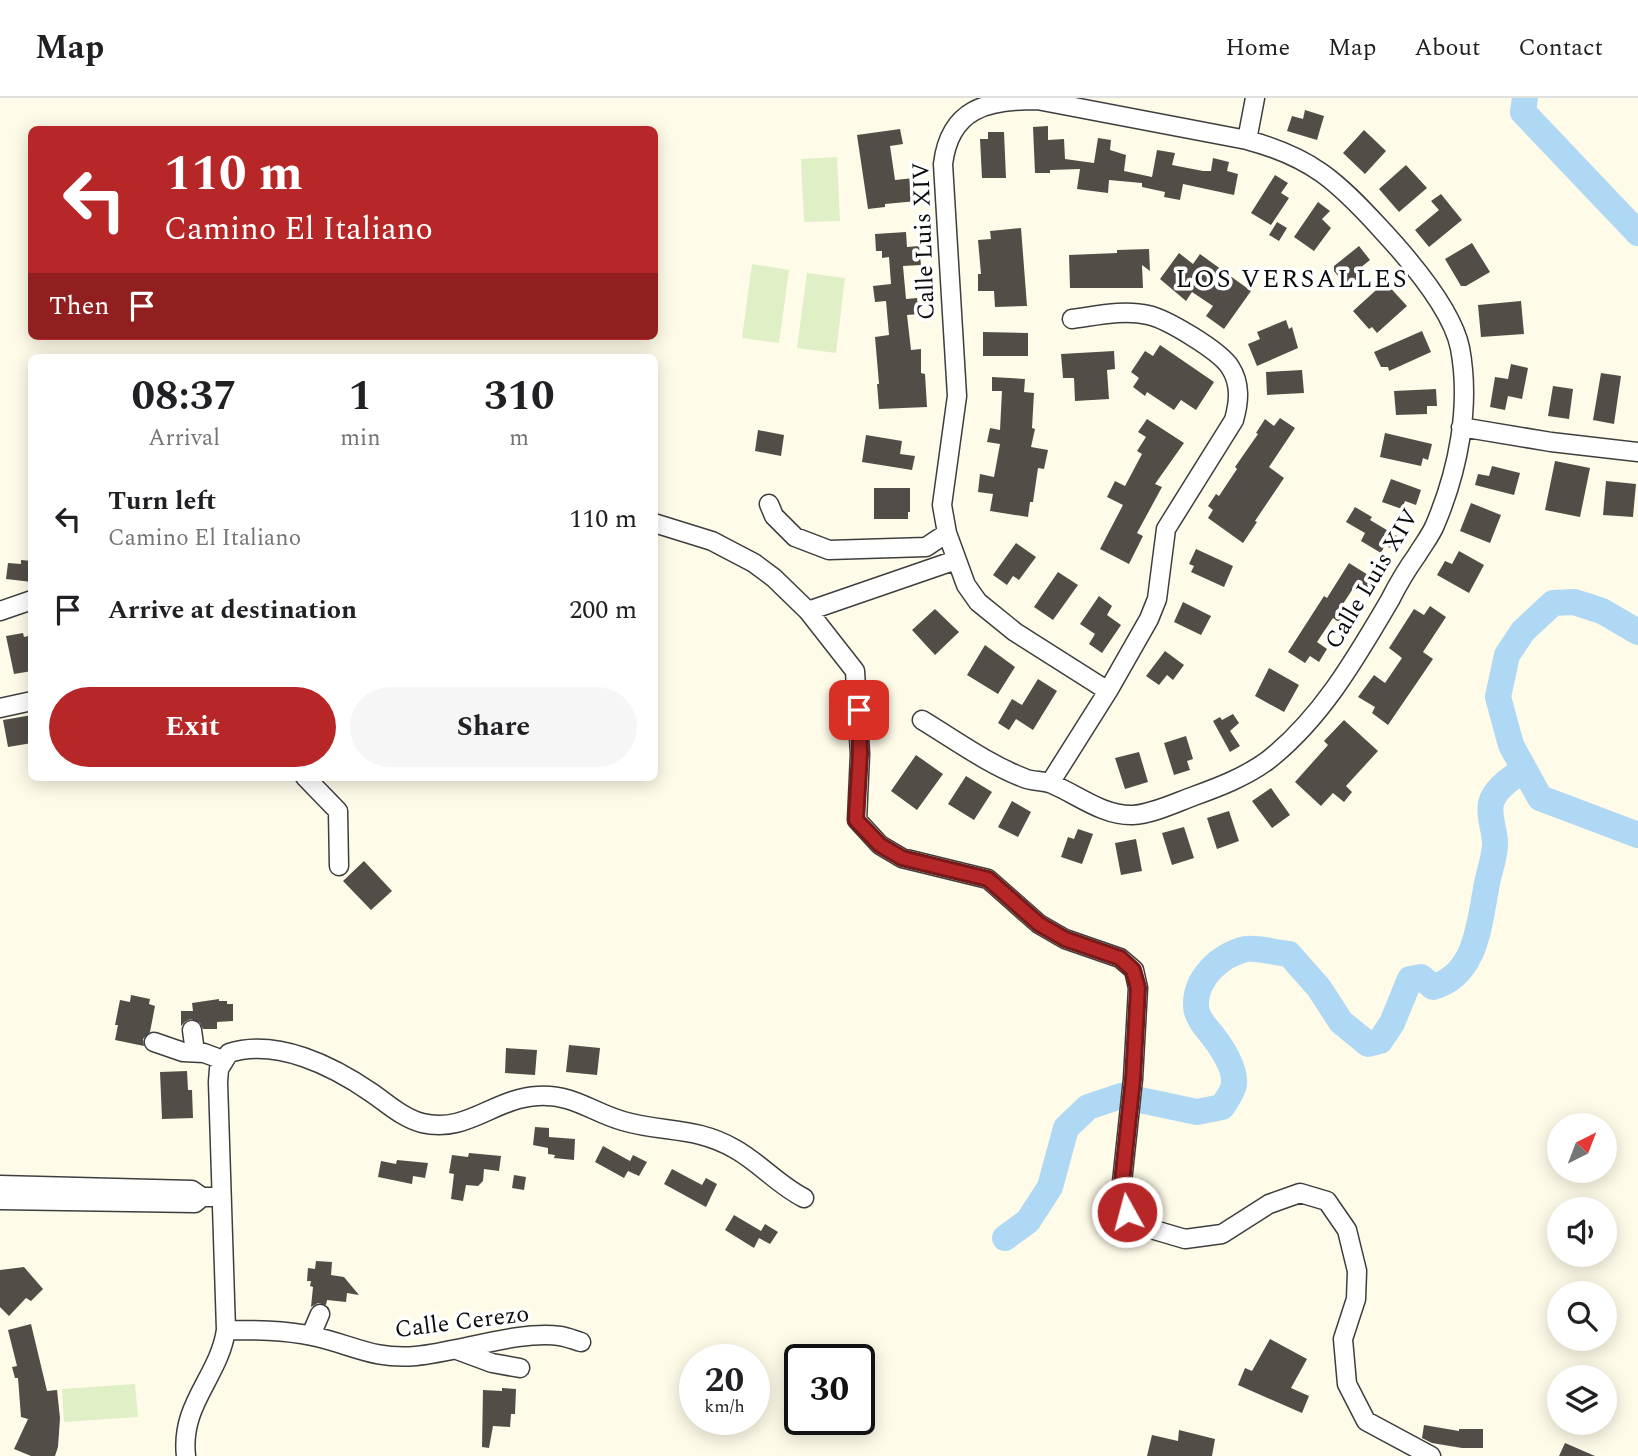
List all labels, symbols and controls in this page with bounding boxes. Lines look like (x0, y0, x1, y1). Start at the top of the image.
text: Map (35, 23, 104, 73)
text: Home (1225, 30, 1290, 66)
text: Map (1328, 30, 1376, 66)
text: About (1414, 30, 1480, 66)
text: Contact (1518, 30, 1603, 66)
text: 110 m (164, 137, 303, 212)
icon: left (49, 154, 140, 245)
street label: Calle Luis XIV (903, 161, 945, 321)
text: Camino El Italiano (164, 205, 433, 254)
district label: LOS VERSALLES (1175, 259, 1409, 299)
text: Then (49, 286, 109, 326)
icon: arrive (123, 287, 161, 325)
text: 08:37 (131, 365, 237, 428)
text: 1 (349, 365, 372, 428)
text: 310 (484, 365, 555, 428)
text: Arrival (148, 421, 220, 456)
text: min (340, 421, 381, 456)
text: m (509, 421, 529, 456)
text: Turn left (108, 481, 216, 521)
text: 110 m (569, 499, 637, 539)
icon: left (49, 500, 87, 538)
street label: Calle Luis XIV (1316, 502, 1428, 656)
text: Camino El Italiano (108, 521, 301, 556)
text: Arrive at destination (108, 590, 357, 630)
text: 200 m (569, 590, 637, 630)
icon: arrive (49, 591, 87, 629)
pin (829, 680, 889, 740)
button: Exit (49, 687, 336, 767)
button: Share (350, 687, 637, 767)
icon: arrive (840, 691, 878, 729)
north arrow (1547, 1113, 1617, 1183)
map controls (1547, 1113, 1617, 1435)
position arrow (1090, 1175, 1164, 1249)
button: sound (1547, 1197, 1617, 1267)
button: search (1547, 1281, 1617, 1351)
street label: Calle Cerezo (393, 1296, 531, 1348)
speed limit sign: 30 (784, 1344, 875, 1435)
text: 20 (705, 1354, 744, 1407)
button: layers (1547, 1365, 1617, 1435)
text: km/h (704, 1393, 745, 1420)

